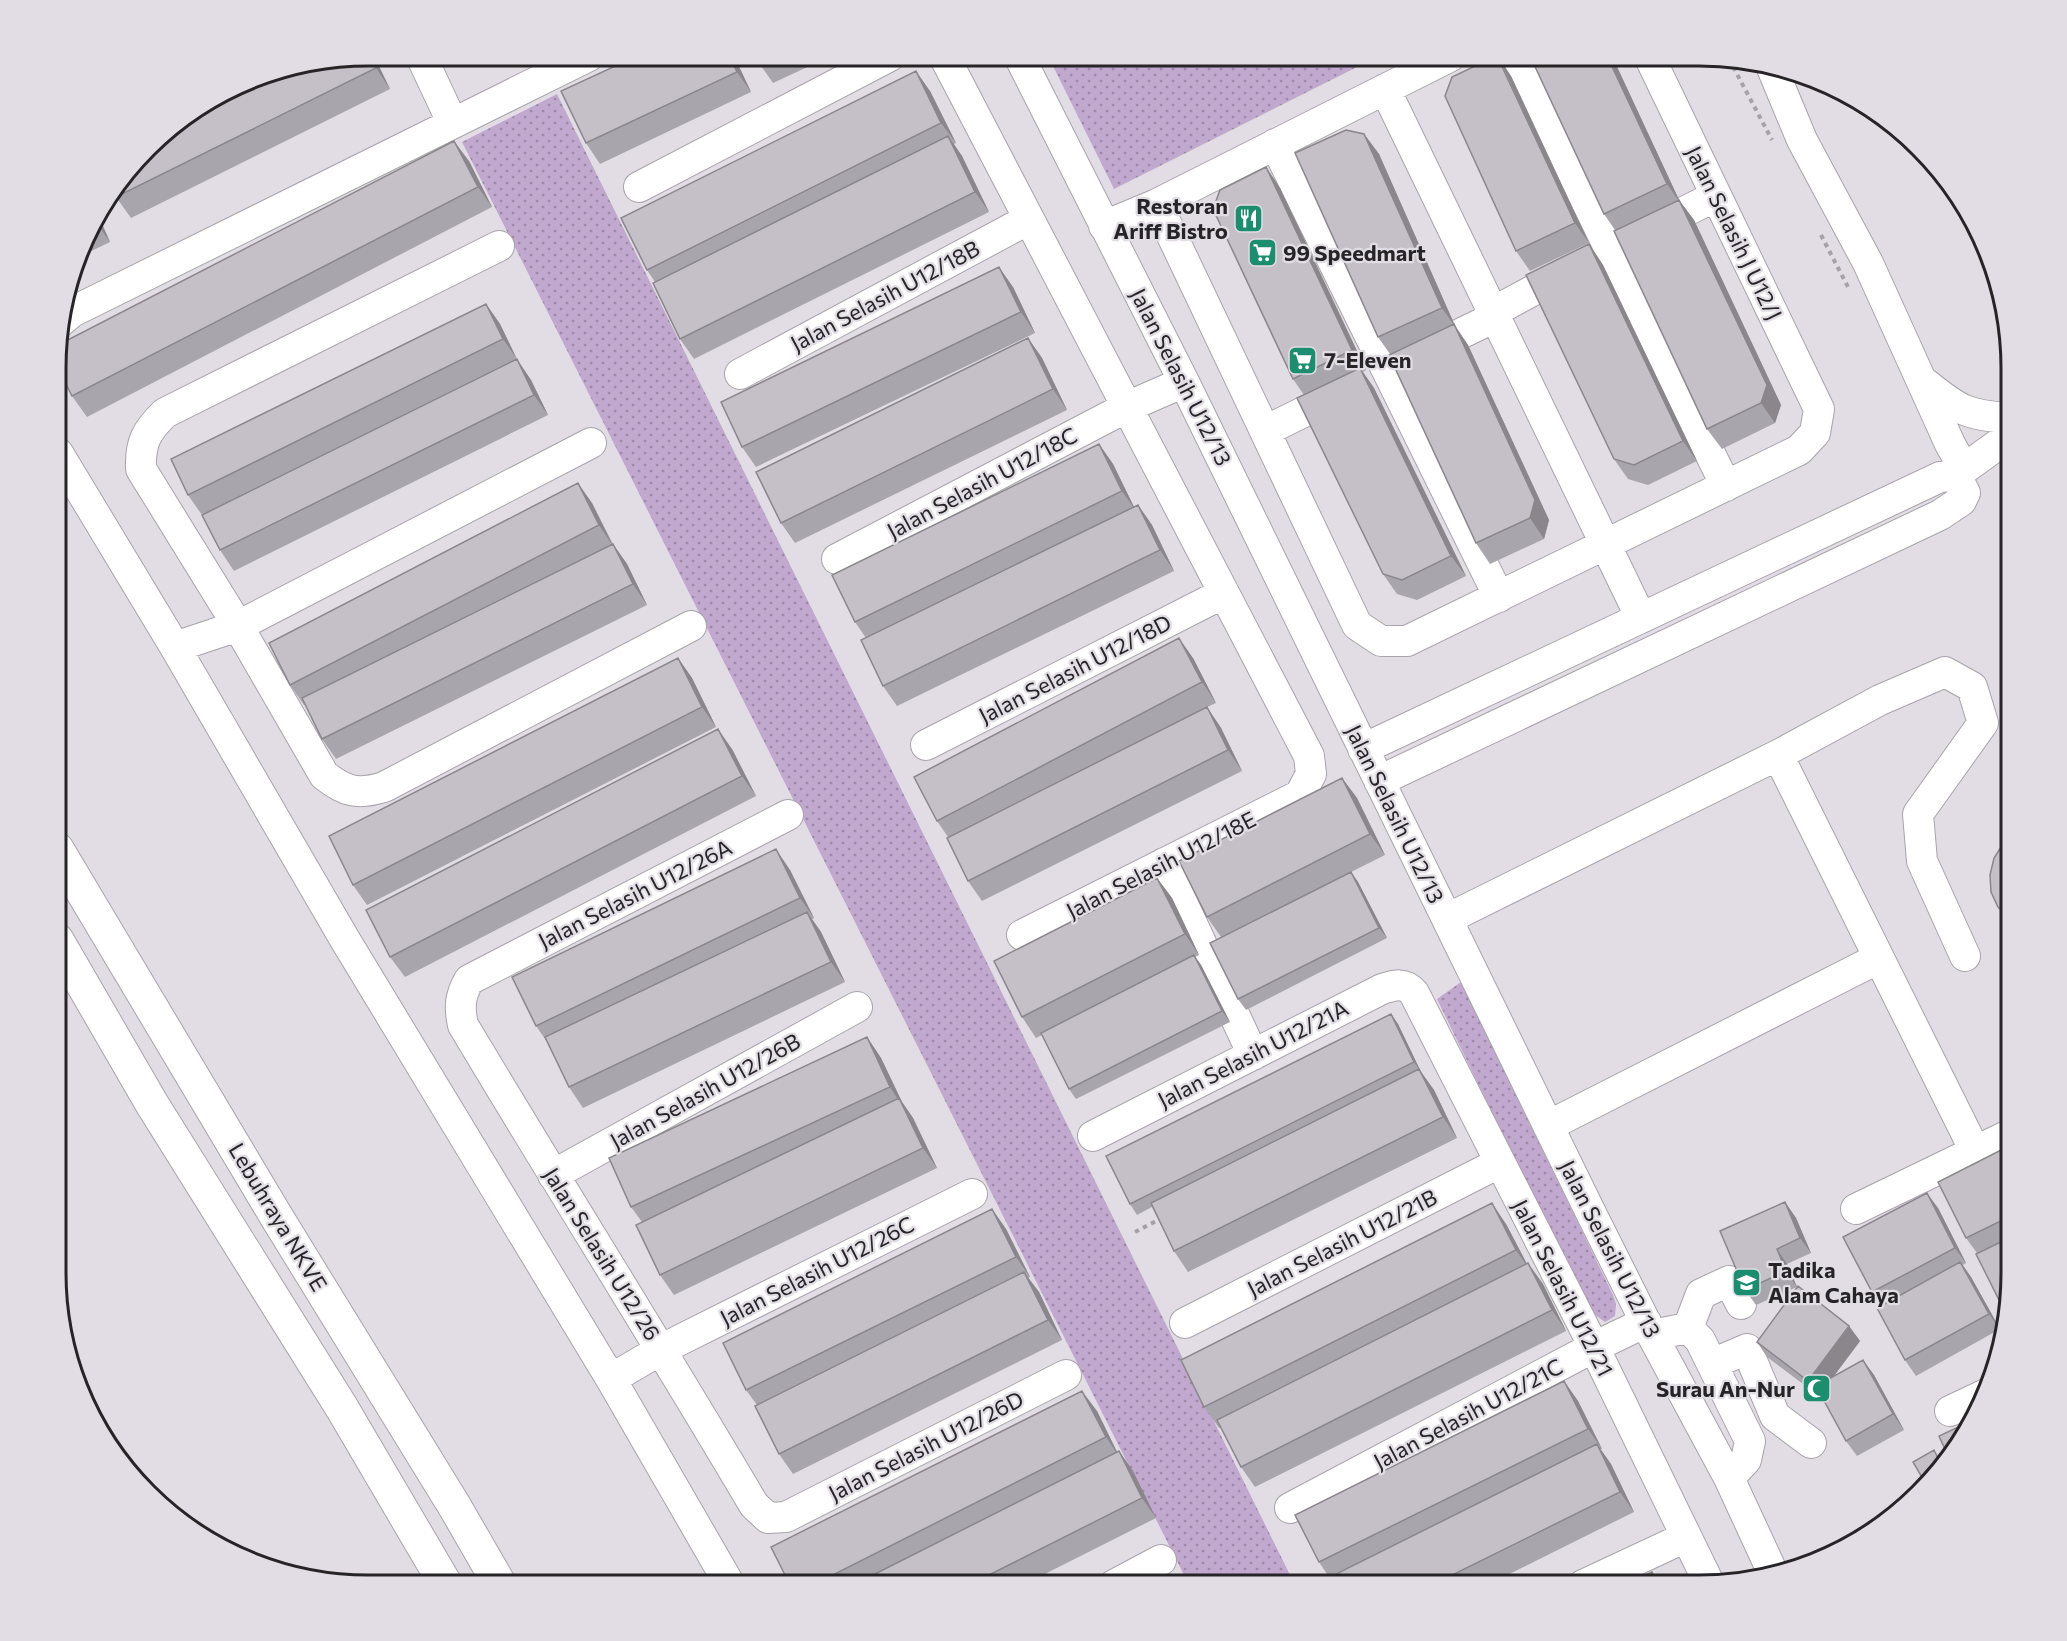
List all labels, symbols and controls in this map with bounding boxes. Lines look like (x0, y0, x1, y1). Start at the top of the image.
street label: Jalan Selasih J U12/J (1681, 141, 1788, 324)
place label: Restoran Ariff Bistro (1113, 192, 1228, 244)
restaurant icon: Restoran Ariff Bistro (1233, 203, 1265, 235)
street label: Jalan Selasih U12/18B (786, 234, 984, 357)
supermarket icon: 99 Speedmart (1246, 237, 1278, 269)
place label: 99 Speedmart (1283, 239, 1426, 266)
street label: Jalan Selasih U12/13 (1125, 284, 1238, 470)
supermarket icon: 7-Eleven (1287, 344, 1319, 376)
place label: 7-Eleven (1324, 346, 1412, 373)
street label: Jalan Selasih U12/18C (882, 421, 1081, 544)
street label: Jalan Selasih U12/18D (974, 608, 1176, 729)
street label: Jalan Selasih U12/13 (1341, 720, 1450, 907)
street label: Jalan Selasih U12/18E (1061, 805, 1260, 924)
street label: Jalan Selasih U12/26A (534, 833, 736, 954)
street label: Jalan Selasih U12/21A (1153, 994, 1353, 1113)
street label: Jalan Selasih U12/26B (605, 1027, 804, 1154)
street label: Lebuhraya NKVE (224, 1138, 333, 1296)
street label: Jalan Selasih U12/13 (1554, 1156, 1667, 1342)
street label: Jalan Selasih U12/26 (538, 1162, 667, 1345)
street label: Jalan Selasih U12/21B (1242, 1183, 1441, 1302)
street label: Jalan Selasih U12/21 (1507, 1195, 1620, 1381)
street label: Jalan Selasih U12/26C (715, 1210, 918, 1331)
place label: Tadika Alam Cahaya (1768, 1256, 1899, 1308)
school or university icon: Tadika Alam Cahaya (1731, 1267, 1763, 1299)
street label: Jalan Selasih U12/21C (1369, 1352, 1567, 1475)
mosque icon: Surau An-Nur (1800, 1373, 1832, 1405)
place label: Surau An-Nur (1656, 1375, 1795, 1402)
street label: Jalan Selasih U12/26D (824, 1385, 1028, 1506)

